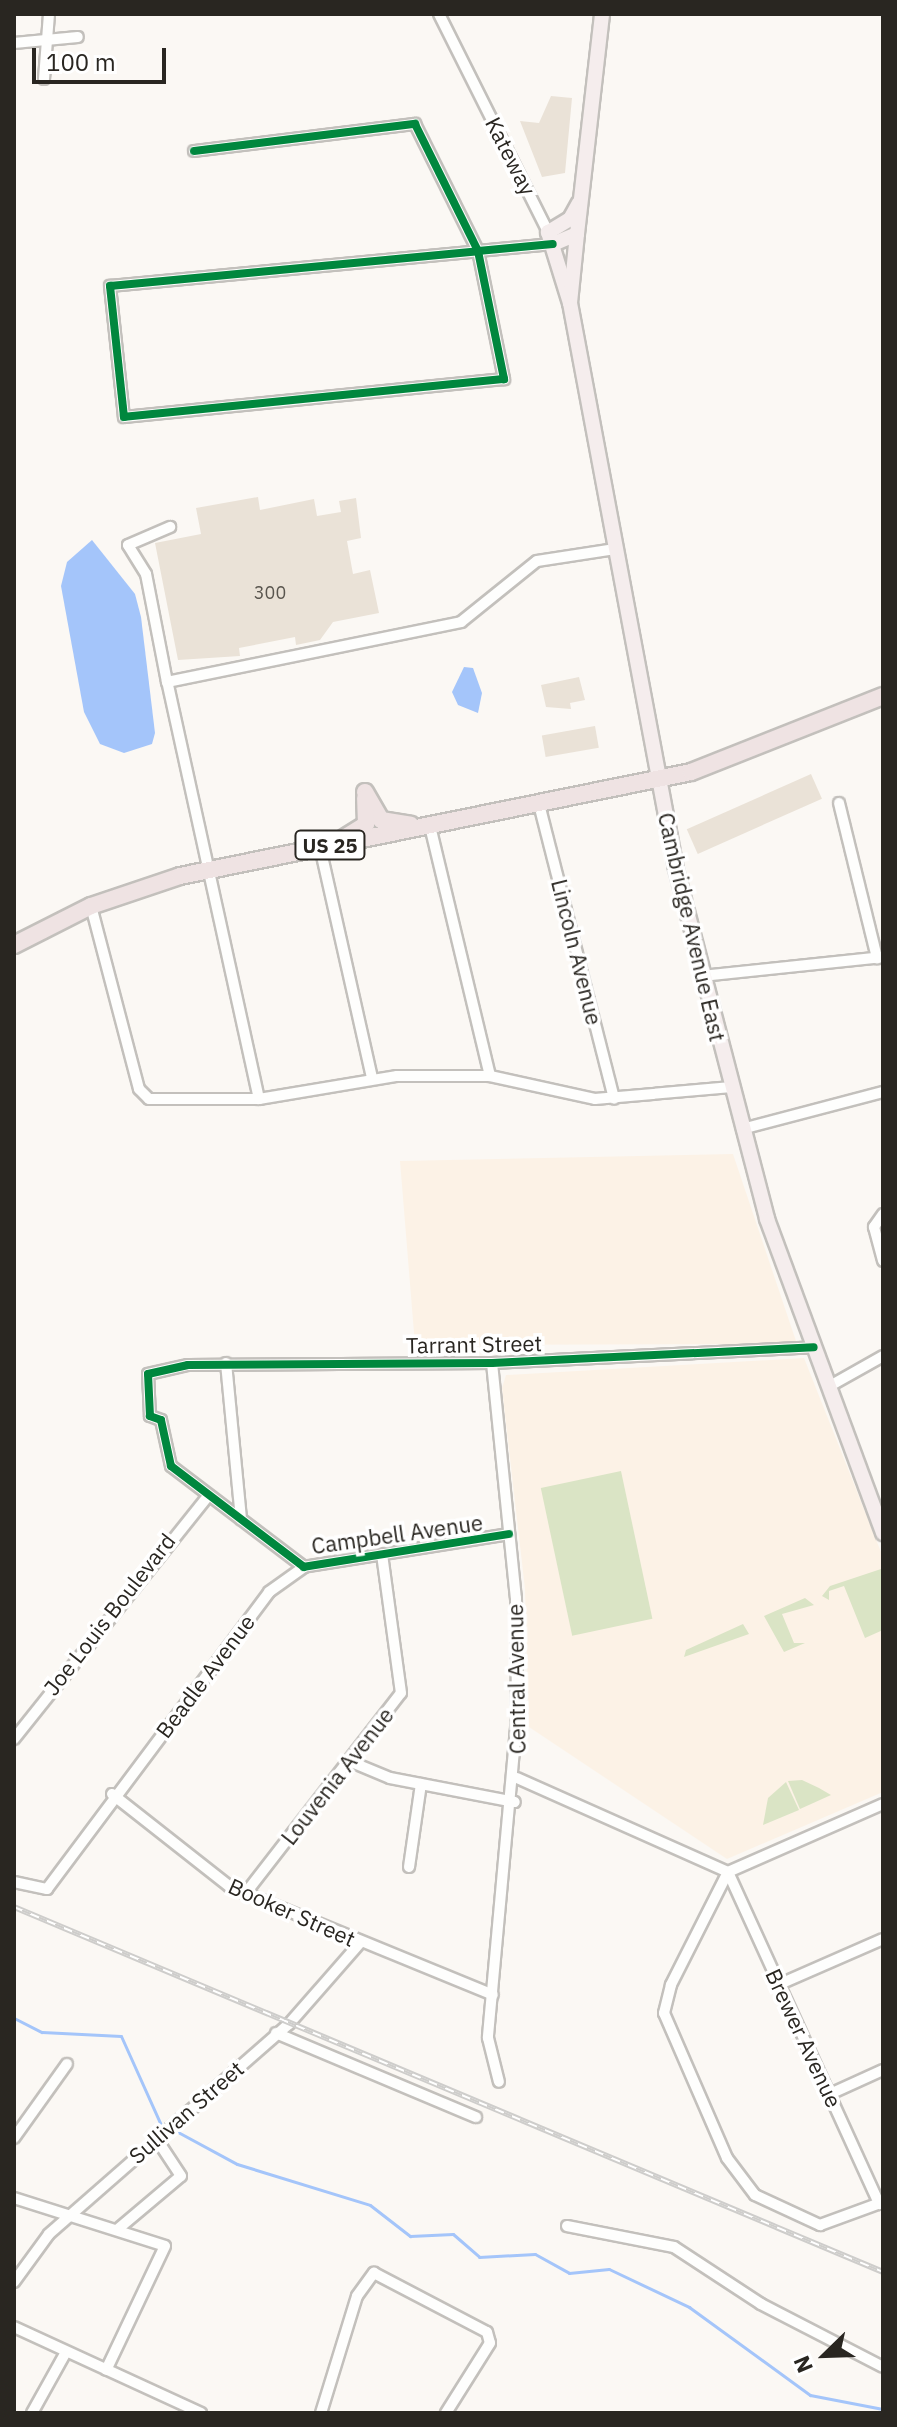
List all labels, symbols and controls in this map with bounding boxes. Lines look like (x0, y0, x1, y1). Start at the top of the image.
scale bar (36, 32, 170, 82)
text: 100 m (46, 46, 116, 78)
street label: Kateway (480, 112, 542, 200)
house number: 300 (254, 582, 286, 604)
street label: Cambridge Avenue East (653, 810, 731, 1044)
road number: US 25 (294, 829, 366, 861)
street label: Lincoln Avenue (546, 876, 608, 1028)
street label: Tarrant Street (406, 1330, 542, 1358)
street label: Campbell Avenue (310, 1509, 484, 1559)
street label: Joe Louis Boulevard (38, 1528, 180, 1700)
street label: Central Avenue (501, 1604, 531, 1754)
street label: Beadle Avenue (150, 1609, 260, 1743)
street label: Louvenia Avenue (275, 1702, 399, 1850)
street label: Booker Street (225, 1872, 359, 1952)
street label: Brewer Avenue (760, 1965, 848, 2111)
street label: Sullivan Street (123, 2055, 249, 2169)
north arrow (785, 2315, 865, 2395)
text: N (786, 2352, 819, 2378)

